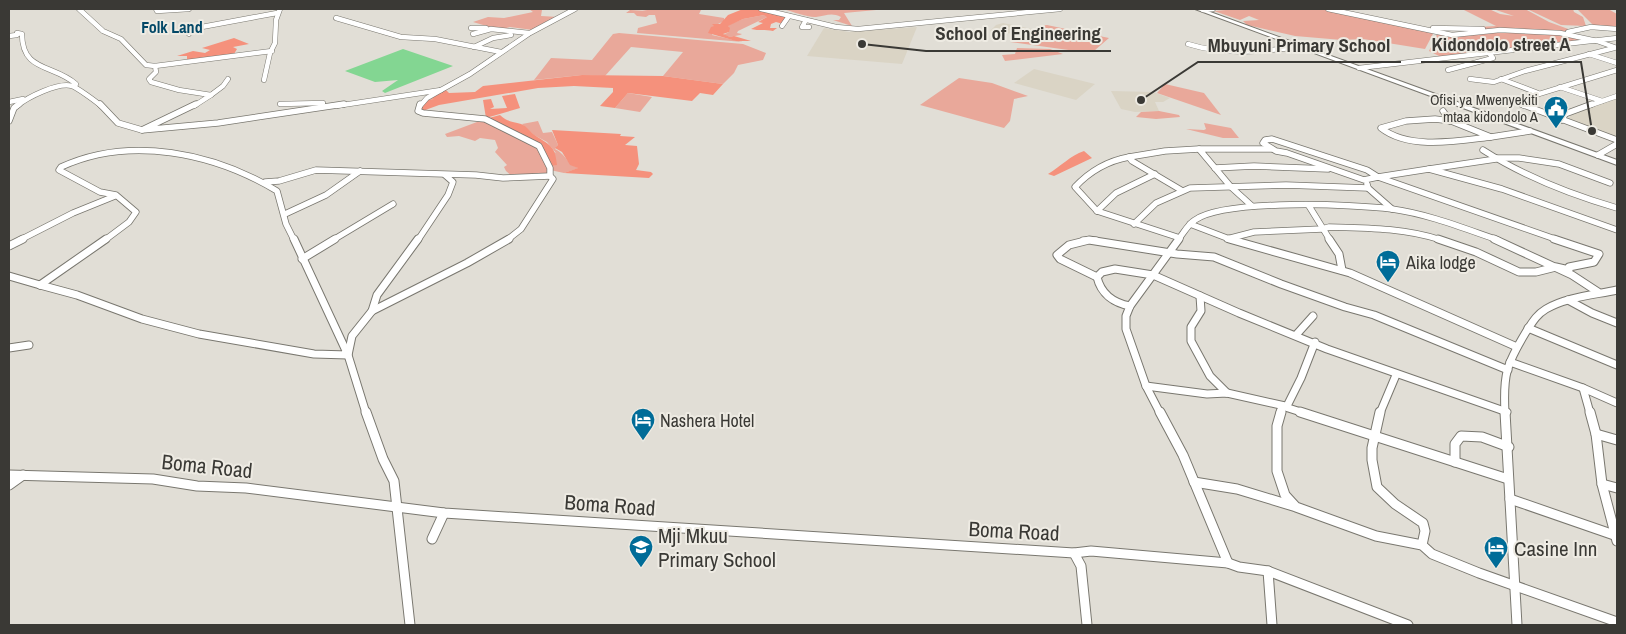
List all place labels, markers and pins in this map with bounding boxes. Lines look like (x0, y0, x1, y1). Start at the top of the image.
callout: School of Engineering (926, 17, 1111, 51)
callout: Mbuyuni Primary School (1198, 28, 1401, 62)
callout: Kidondolo street A (1421, 28, 1581, 62)
place label: Ofisi ya Mwenyekiti mtaa kidondolo A (1430, 89, 1539, 127)
public building icon: Ofisi ya Mwenyekiti mtaa kidondolo A (1543, 95, 1569, 129)
hotel icon: Aika lodge (1375, 249, 1401, 283)
place label: Aika lodge (1405, 250, 1476, 275)
hotel icon: Nashera Hotel (630, 407, 656, 441)
place label: Nashera Hotel (660, 408, 754, 433)
place label: Mji Mkuu Primary School (658, 521, 776, 574)
school or university icon: Mji Mkuu Primary School (628, 534, 654, 568)
place label: Casine Inn (1514, 534, 1597, 563)
hotel icon: Casine Inn (1483, 535, 1509, 569)

